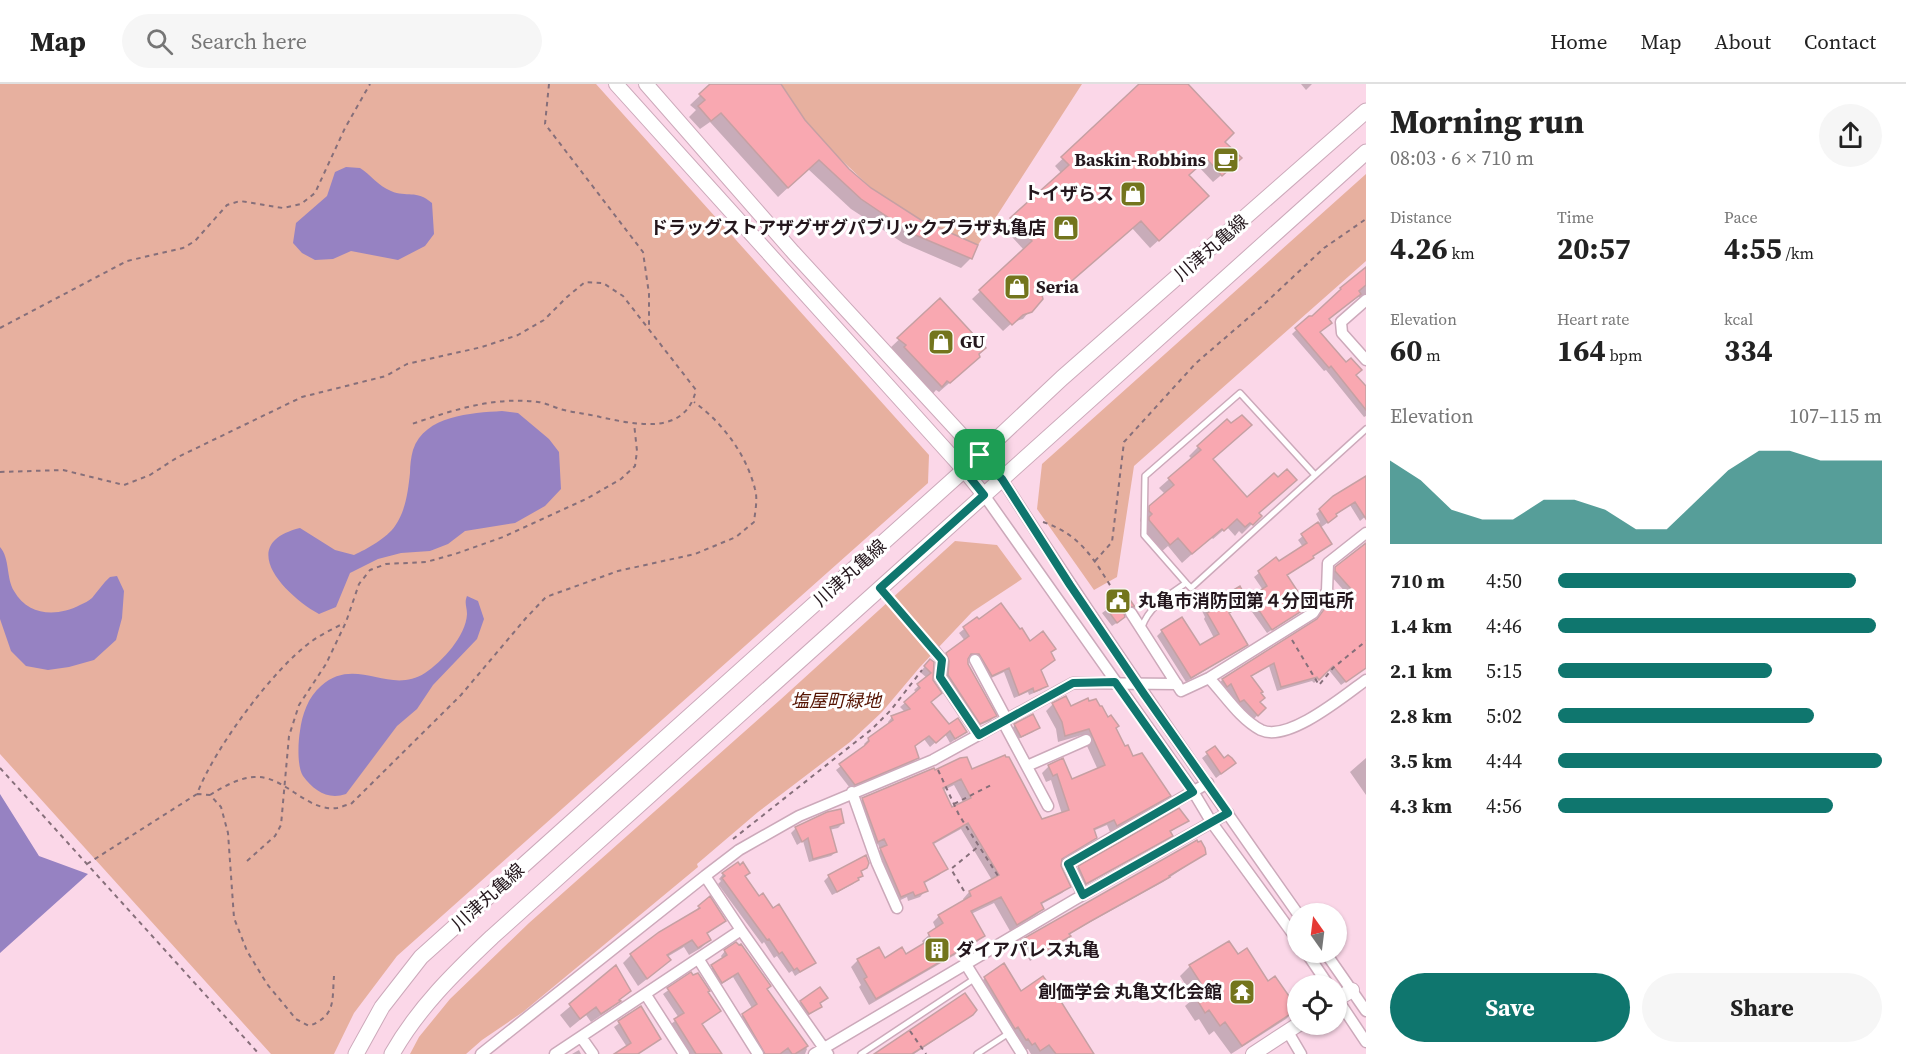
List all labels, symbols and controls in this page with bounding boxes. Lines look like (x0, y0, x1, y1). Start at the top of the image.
search box (122, 14, 542, 68)
text: Map (30, 22, 86, 60)
icon: search (143, 25, 176, 58)
text: Search here (191, 26, 307, 56)
text: Home (1550, 27, 1608, 56)
text: Map (1641, 27, 1682, 56)
text: About (1715, 27, 1771, 56)
text: Contact (1804, 27, 1876, 56)
text: Morning run (1390, 99, 1584, 144)
button: share (1819, 104, 1882, 167)
text: 08:03 · 6 × 710 m (1390, 144, 1534, 172)
cafe icon: Baskin-Robbins (1211, 145, 1241, 175)
place label: Baskin-Robbins (1074, 147, 1206, 172)
shop icon: トイザらス (1118, 179, 1148, 209)
place label: トイザらス (1024, 181, 1114, 206)
text: Distance (1390, 206, 1452, 228)
text: Time (1557, 206, 1594, 228)
text: Pace (1724, 206, 1758, 228)
street label: 川津丸亀線 (1169, 209, 1253, 287)
shop icon: ドラッグストアザグザグパブリックプラザ丸亀店 (1051, 213, 1081, 243)
place label: ドラッグストアザグザグパブリックプラザ丸亀店 (650, 215, 1046, 240)
text: 4.26 (1390, 228, 1448, 269)
text: 20:57 (1557, 228, 1631, 269)
text: 4:55 (1724, 228, 1782, 269)
text: km (1448, 242, 1475, 264)
text: /km (1782, 242, 1814, 264)
shop icon: Seria (1002, 272, 1032, 302)
place label: Seria (1036, 274, 1079, 299)
text: Elevation (1390, 308, 1457, 330)
text: Heart rate (1557, 308, 1629, 330)
text: kcal (1724, 308, 1753, 330)
shop icon: GU (926, 327, 956, 357)
place label: GU (960, 329, 985, 354)
text: 60 (1390, 330, 1423, 371)
text: 164 (1557, 330, 1606, 371)
text: 334 (1724, 330, 1773, 371)
text: m (1423, 344, 1441, 366)
text: bpm (1606, 344, 1642, 366)
text: Elevation (1390, 402, 1474, 430)
text: 107–115 m (1789, 402, 1882, 430)
pin (954, 429, 1005, 480)
icon: arrive (963, 438, 996, 471)
street label: 川津丸亀線 (808, 533, 891, 612)
text: 710 m (1390, 567, 1445, 595)
text: 4:50 (1486, 567, 1522, 595)
public building icon: 丸亀市消防団第４分団屯所 (1103, 586, 1133, 616)
place label: 丸亀市消防団第４分団屯所 (1138, 588, 1354, 613)
text: 1.4 km (1390, 612, 1452, 640)
text: 4:46 (1486, 612, 1522, 640)
text: 2.1 km (1390, 657, 1452, 685)
text: 5:15 (1486, 657, 1522, 685)
park label: 塩屋町緑地 (791, 688, 883, 713)
text: 2.8 km (1390, 702, 1452, 730)
text: 5:02 (1486, 702, 1522, 730)
text: 3.5 km (1390, 747, 1452, 775)
text: 4:44 (1486, 747, 1522, 775)
text: 4.3 km (1390, 792, 1452, 820)
text: 4:56 (1486, 792, 1522, 820)
street label: 川津丸亀線 (446, 857, 529, 936)
north arrow (1287, 903, 1347, 963)
map controls (1287, 903, 1347, 1035)
building icon: ダイアパレス丸亀 (922, 935, 952, 965)
place label: ダイアパレス丸亀 (956, 937, 1100, 962)
button: Save (1390, 973, 1630, 1042)
button: Share (1642, 973, 1882, 1042)
button: locate (1287, 975, 1347, 1035)
temple icon: 創価学会 丸亀文化会館 (1227, 977, 1257, 1007)
place label: 創価学会 丸亀文化会館 (1038, 979, 1222, 1004)

